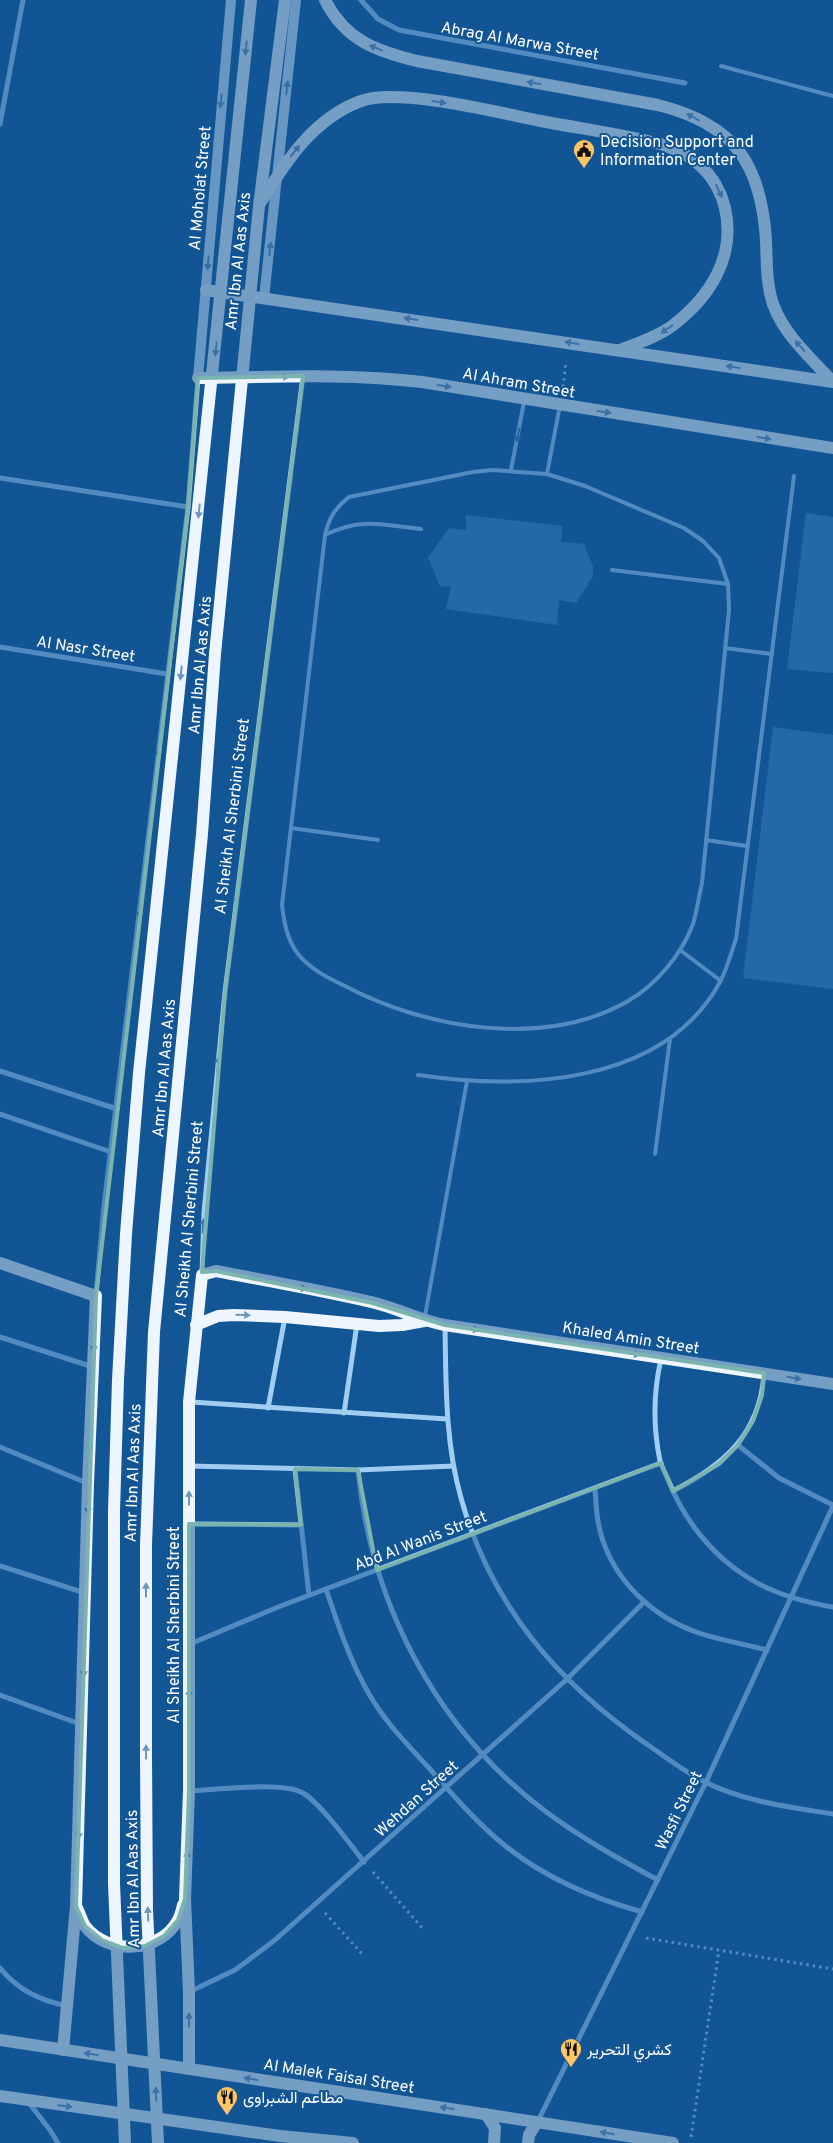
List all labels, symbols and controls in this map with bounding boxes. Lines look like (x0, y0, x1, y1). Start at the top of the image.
street label: Abrag Al Marwa Street (439, 18, 600, 66)
one-way arrow (242, 41, 250, 57)
one-way arrow (369, 44, 383, 52)
one-way arrow (526, 78, 542, 86)
one-way arrow (283, 79, 291, 95)
one-way arrow (217, 93, 225, 109)
one-way arrow (432, 98, 448, 106)
one-way arrow (685, 113, 700, 121)
street label: Al Moholat Street (186, 125, 216, 251)
place label: Decision Support and Information Center (600, 133, 754, 171)
public building icon: Decision Support and Information Center (572, 138, 596, 169)
one-way arrow (290, 145, 301, 158)
one-way arrow (715, 184, 723, 198)
street label: Amr Ibn Al Aas Axis (222, 191, 256, 331)
one-way arrow (266, 241, 274, 257)
one-way arrow (204, 255, 212, 271)
one-way arrow (403, 315, 419, 323)
one-way arrow (660, 324, 673, 334)
one-way arrow (564, 339, 580, 347)
one-way arrow (794, 340, 806, 352)
one-way arrow (211, 342, 219, 358)
one-way arrow (724, 363, 740, 371)
street label: Al Ahram Street (461, 364, 577, 404)
one-way arrow (274, 373, 290, 381)
one-way arrow (436, 382, 452, 390)
one-way arrow (596, 409, 612, 417)
one-way arrow (190, 419, 198, 435)
one-way arrow (514, 427, 522, 443)
one-way arrow (757, 434, 773, 442)
one-way arrow (195, 503, 203, 519)
one-way arrow (174, 581, 182, 597)
street label: Amr Ibn Al Aas Axis (185, 595, 217, 735)
street label: Al Nasr Street (35, 632, 136, 668)
one-way arrow (177, 665, 185, 681)
street label: Al Sheikh Al Sherbini Street (211, 717, 255, 915)
one-way arrow (253, 733, 261, 749)
one-way arrow (155, 742, 163, 758)
one-way arrow (232, 894, 240, 910)
one-way arrow (136, 903, 144, 919)
street label: Amr Ibn Al Aas Axis (149, 998, 181, 1138)
one-way arrow (214, 1056, 222, 1072)
street label: Al Sheikh Al Sherbini Street (171, 1120, 209, 1318)
one-way arrow (199, 1218, 207, 1234)
one-way arrow (293, 1284, 309, 1292)
one-way arrow (235, 1311, 251, 1319)
street label: Khaled Amin Street (561, 1318, 701, 1360)
one-way arrow (465, 1326, 481, 1334)
one-way arrow (90, 1337, 98, 1353)
one-way arrow (626, 1350, 642, 1358)
one-way arrow (786, 1374, 802, 1382)
street label: Amr Ibn Al Aas Axis (122, 1403, 146, 1543)
one-way arrow (185, 1490, 193, 1506)
one-way arrow (84, 1499, 92, 1515)
street label: Abd Al Wanis Street (351, 1507, 490, 1576)
street label: Al Sheikh Al Sherbini Street (165, 1526, 185, 1724)
one-way arrow (142, 1581, 150, 1597)
one-way arrow (79, 1662, 87, 1678)
one-way arrow (185, 1687, 193, 1703)
one-way arrow (142, 1744, 150, 1760)
street label: Wehdan Street (371, 1757, 463, 1842)
street label: Wasfi Street (652, 1768, 708, 1854)
street label: Amr Ibn Al Aas Axis (123, 1809, 145, 1949)
one-way arrow (74, 1824, 82, 1840)
one-way arrow (183, 1850, 191, 1866)
one-way arrow (143, 1906, 151, 1922)
one-way arrow (185, 2012, 193, 2028)
restaurant icon: كشري التحرير (559, 2037, 583, 2068)
place label: كشري التحرير (586, 2041, 672, 2063)
one-way arrow (82, 2050, 98, 2058)
street label: Al Malek Faisal Street (262, 2055, 416, 2099)
one-way arrow (243, 2074, 259, 2082)
restaurant icon: مطاعم الشبراوى (215, 2085, 239, 2116)
one-way arrow (151, 2086, 159, 2102)
place label: مطاعم الشبراوى (243, 2089, 343, 2109)
one-way arrow (58, 2102, 74, 2110)
one-way arrow (438, 2104, 454, 2112)
one-way arrow (599, 2128, 615, 2136)

